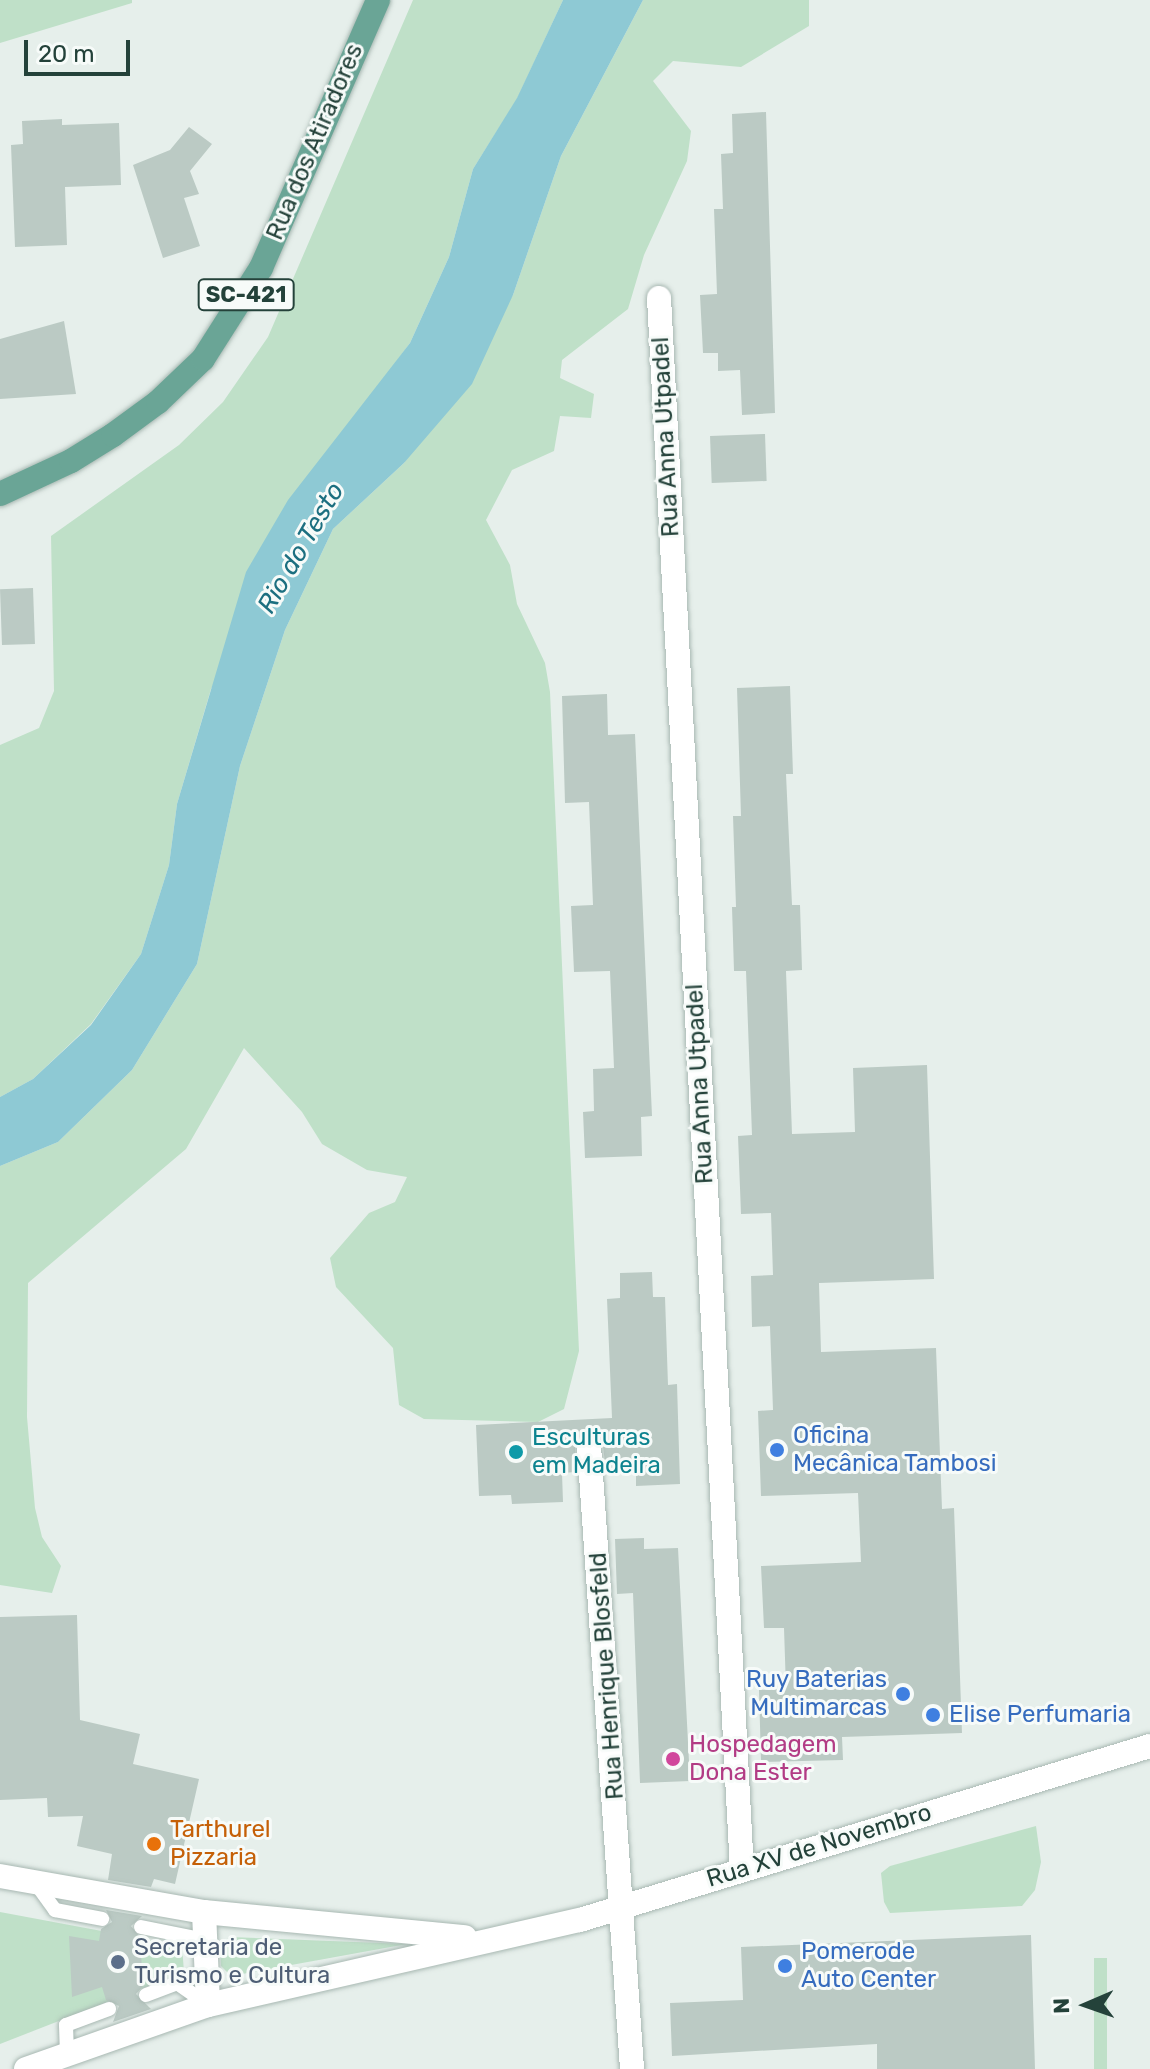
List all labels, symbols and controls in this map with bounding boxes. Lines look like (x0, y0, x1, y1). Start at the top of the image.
scale bar (28, 24, 134, 74)
street label: Rua dos Atiradores (261, 39, 369, 245)
text: 20 m (38, 40, 95, 68)
road number: SC-421 (196, 277, 296, 313)
street label: Rua Anna Utpadel (646, 336, 686, 538)
water label: Rio do Testo (251, 477, 351, 619)
street label: Rua Anna Utpadel (680, 983, 720, 1185)
place label: Oficina Mecânica Tambosi (793, 1422, 997, 1478)
place label: Esculturas em Madeira (532, 1424, 661, 1480)
marker: Oficina Mecânica Tambosi (768, 1441, 786, 1459)
marker: Esculturas em Madeira (507, 1443, 525, 1461)
street label: Rua Henrique Blosfeld (584, 1551, 630, 1801)
place label: Ruy Baterias Multimarcas (745, 1666, 887, 1722)
marker: Ruy Baterias Multimarcas (894, 1685, 912, 1703)
place label: Elise Perfumaria (949, 1701, 1131, 1729)
marker: Elise Perfumaria (924, 1706, 942, 1724)
place label: Hospedagem Dona Ester (689, 1731, 837, 1787)
marker: Hospedagem Dona Ester (664, 1750, 682, 1768)
street label: Rua XV de Novembro (703, 1798, 935, 1894)
place label: Tarthurel Pizzaria (170, 1816, 271, 1872)
marker: Tarthurel Pizzaria (145, 1835, 163, 1853)
place label: Secretaria de Turismo e Cultura (134, 1934, 330, 1990)
place label: Pomerode Auto Center (801, 1938, 936, 1994)
marker: Secretaria de Turismo e Cultura (109, 1953, 127, 1971)
marker: Pomerode Auto Center (776, 1957, 794, 1975)
north arrow (1046, 1965, 1126, 2045)
text: N (1048, 1997, 1075, 2014)

